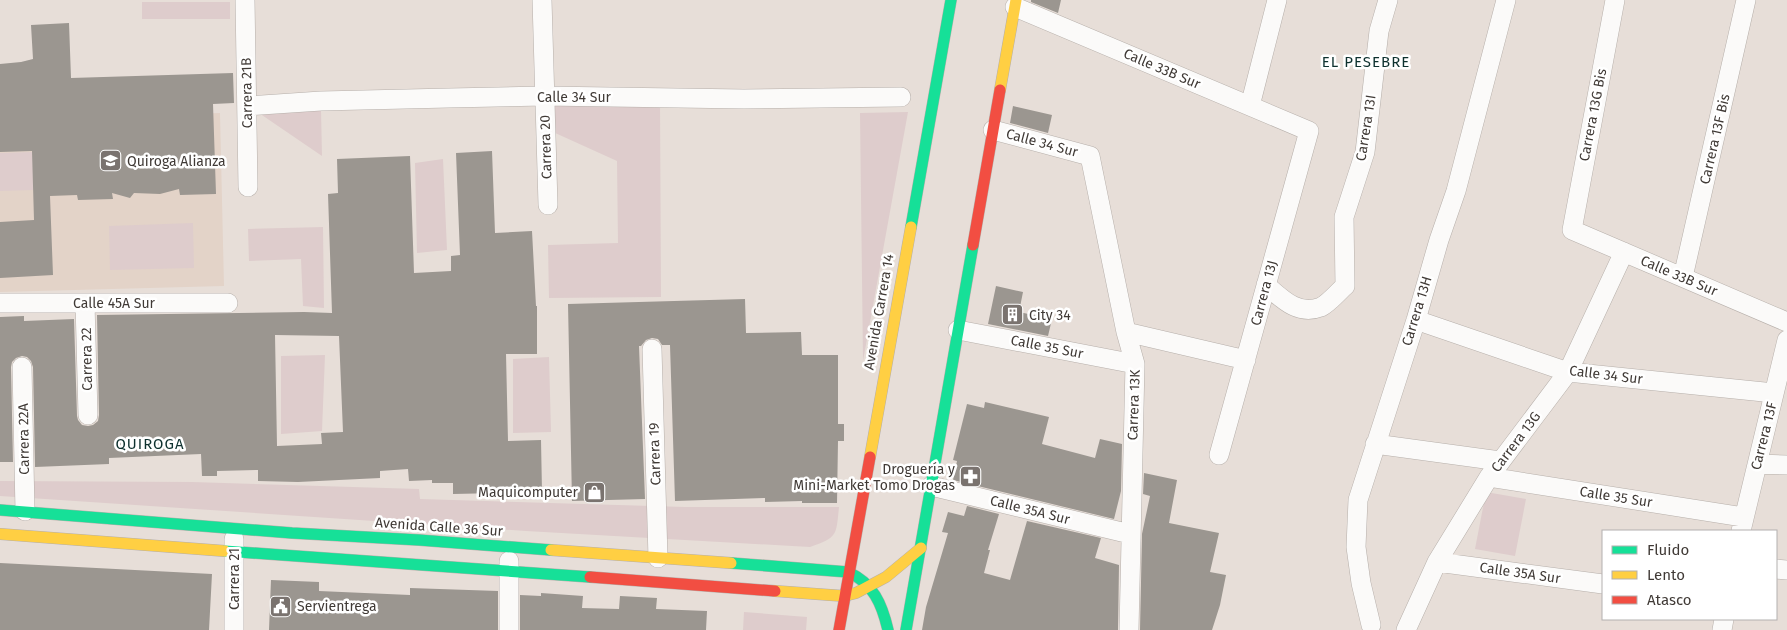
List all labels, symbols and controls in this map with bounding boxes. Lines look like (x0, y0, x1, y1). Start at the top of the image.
street label: Calle 33B Sur (1121, 45, 1204, 93)
district label: EL PESEBRE (1322, 53, 1410, 71)
street label: Carrera 21B (238, 57, 256, 129)
street label: Carrera 13G Bis (1576, 67, 1610, 163)
street label: Calle 34 Sur (537, 89, 612, 106)
street label: Carrera 13F Bis (1696, 92, 1734, 186)
street label: Carrera 13I (1352, 94, 1380, 162)
street label: Carrera 20 (536, 114, 556, 179)
street label: Calle 34 Sur (1004, 125, 1080, 161)
school or university icon: Quiroga Alianza (99, 149, 123, 173)
place label: Quiroga Alianza (127, 153, 226, 170)
street label: Avenida Carrera 14 (860, 252, 898, 371)
street label: Calle 33B Sur (1638, 252, 1721, 300)
street label: Carrera 13J (1247, 258, 1281, 328)
street label: Carrera 13H (1398, 274, 1436, 348)
street label: Calle 45A Sur (73, 295, 156, 312)
building icon: City 34 (1001, 303, 1025, 327)
place label: City 34 (1029, 307, 1071, 324)
street label: Carrera 22 (78, 327, 96, 391)
street label: Calle 35 Sur (1009, 332, 1085, 362)
street label: Calle 34 Sur (1568, 362, 1644, 388)
street label: Carrera 13K (1124, 369, 1144, 441)
street label: Carrera 13F (1747, 400, 1781, 472)
street label: Carrera 22A (15, 403, 33, 475)
street label: Carrera 13G (1488, 408, 1544, 476)
street label: Carrera 19 (645, 422, 665, 486)
district label: QUIROGA (115, 435, 185, 453)
place label: Droguería y Mini-Market Tomo Drogas (793, 461, 955, 494)
pharmacy icon: Droguería y Mini-Market Tomo Drogas (959, 465, 983, 489)
shop icon: Maquicomputer (582, 480, 606, 504)
street label: Calle 35 Sur (1578, 483, 1654, 511)
place label: Maquicomputer (478, 484, 579, 501)
street label: Calle 35A Sur (988, 492, 1072, 528)
street label: Avenida Calle 36 Sur (374, 514, 504, 540)
legend (1602, 530, 1777, 620)
text: Fluido (1647, 541, 1689, 559)
street label: Carrera 21 (226, 548, 243, 610)
street label: Calle 35A Sur (1478, 559, 1562, 587)
text: Lento (1647, 566, 1685, 584)
text: Atasco (1647, 591, 1692, 609)
public building icon: Servientrega (269, 594, 293, 618)
place label: Servientrega (297, 598, 377, 615)

